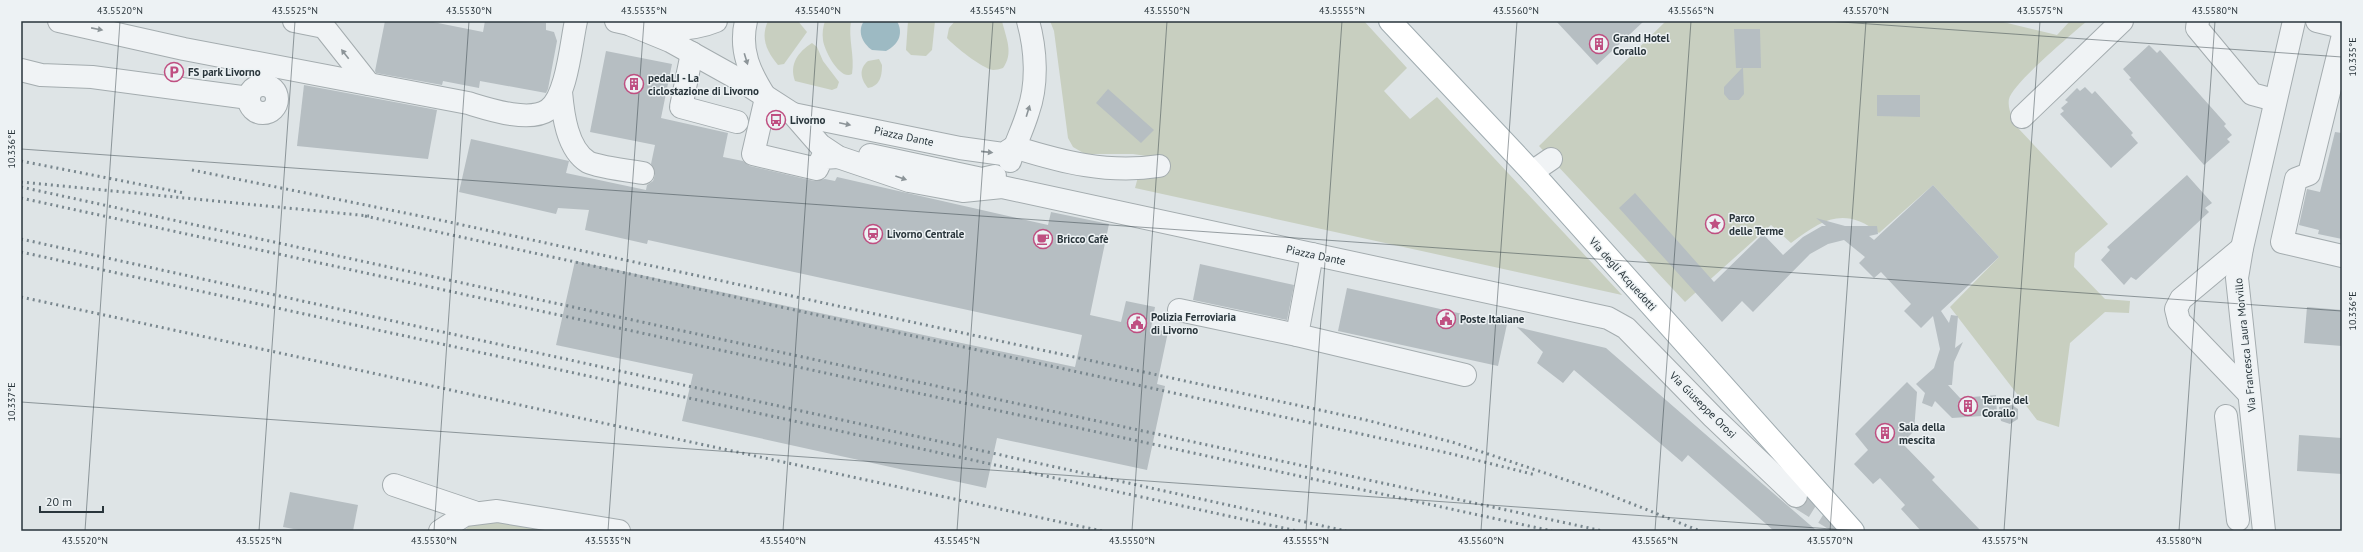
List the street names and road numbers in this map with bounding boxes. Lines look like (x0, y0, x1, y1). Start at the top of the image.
street label: Piazza Dante (873, 123, 936, 149)
street label: Via degli Acquedotti (1586, 234, 1660, 314)
street label: Piazza Dante (1285, 242, 1348, 268)
street label: Via Francesca Laura Morvillo (2231, 277, 2259, 414)
street label: Via Giuseppe Orosi (1666, 368, 1739, 441)

